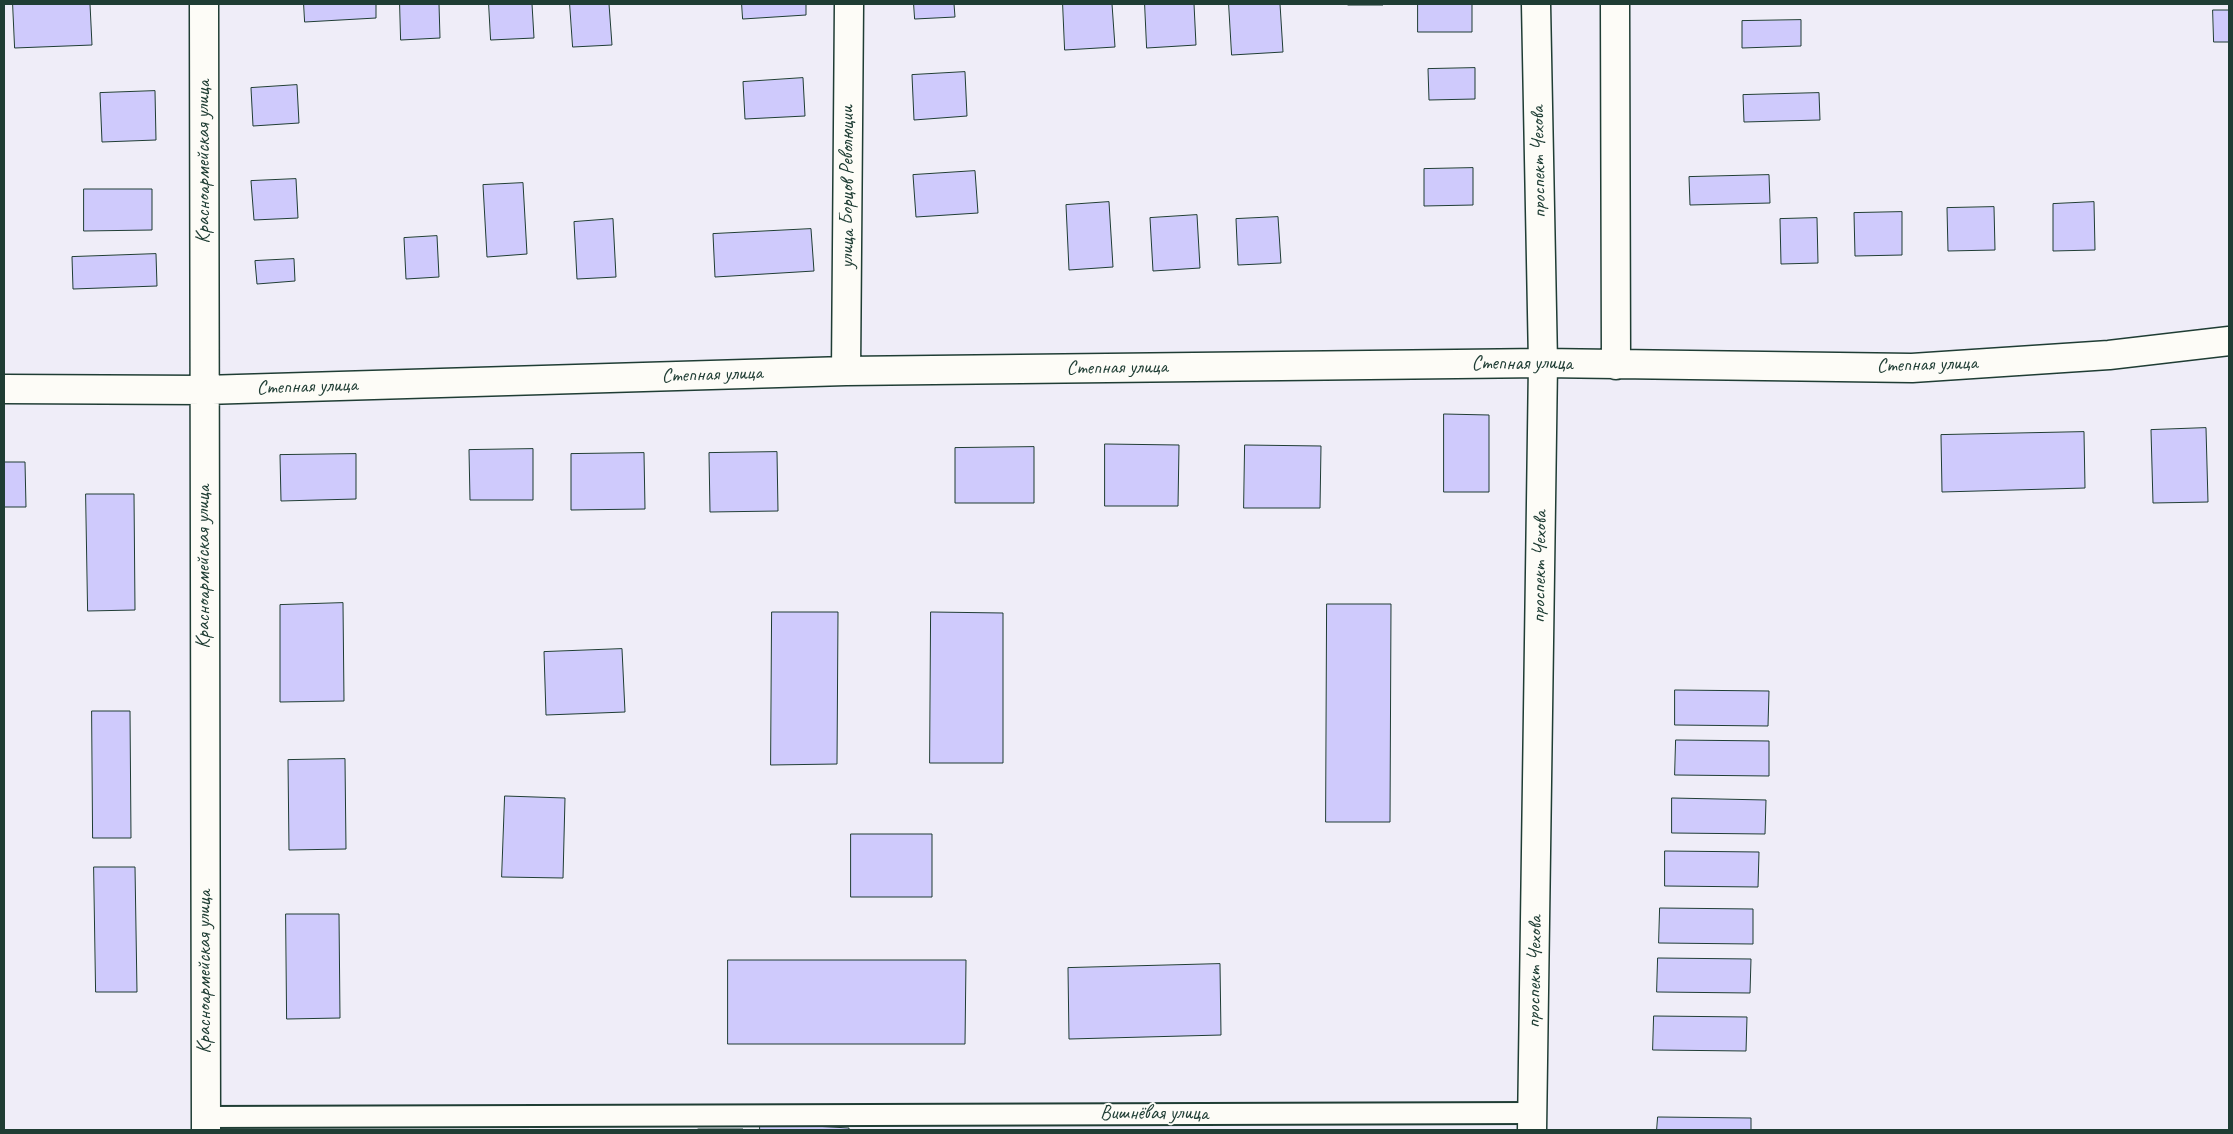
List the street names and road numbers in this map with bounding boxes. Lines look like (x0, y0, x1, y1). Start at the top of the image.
street label: Красноармейская улица (192, 80, 216, 244)
street label: улица Борцов Революции (836, 105, 860, 269)
street label: проспект Чехова (1526, 106, 1552, 218)
street label: Степная улица (1876, 351, 1978, 379)
street label: Степная улица (1471, 352, 1573, 376)
street label: Степная улица (1066, 355, 1168, 381)
street label: Степная улица (661, 361, 763, 389)
street label: Степная улица (256, 373, 358, 401)
street label: Красноармейская улица (192, 485, 216, 649)
street label: проспект Чехова (1527, 511, 1553, 623)
street label: Красноармейская улица (193, 890, 217, 1054)
street label: проспект Чехова (1522, 916, 1548, 1028)
street label: Вишнёвая улица (1100, 1102, 1208, 1126)

